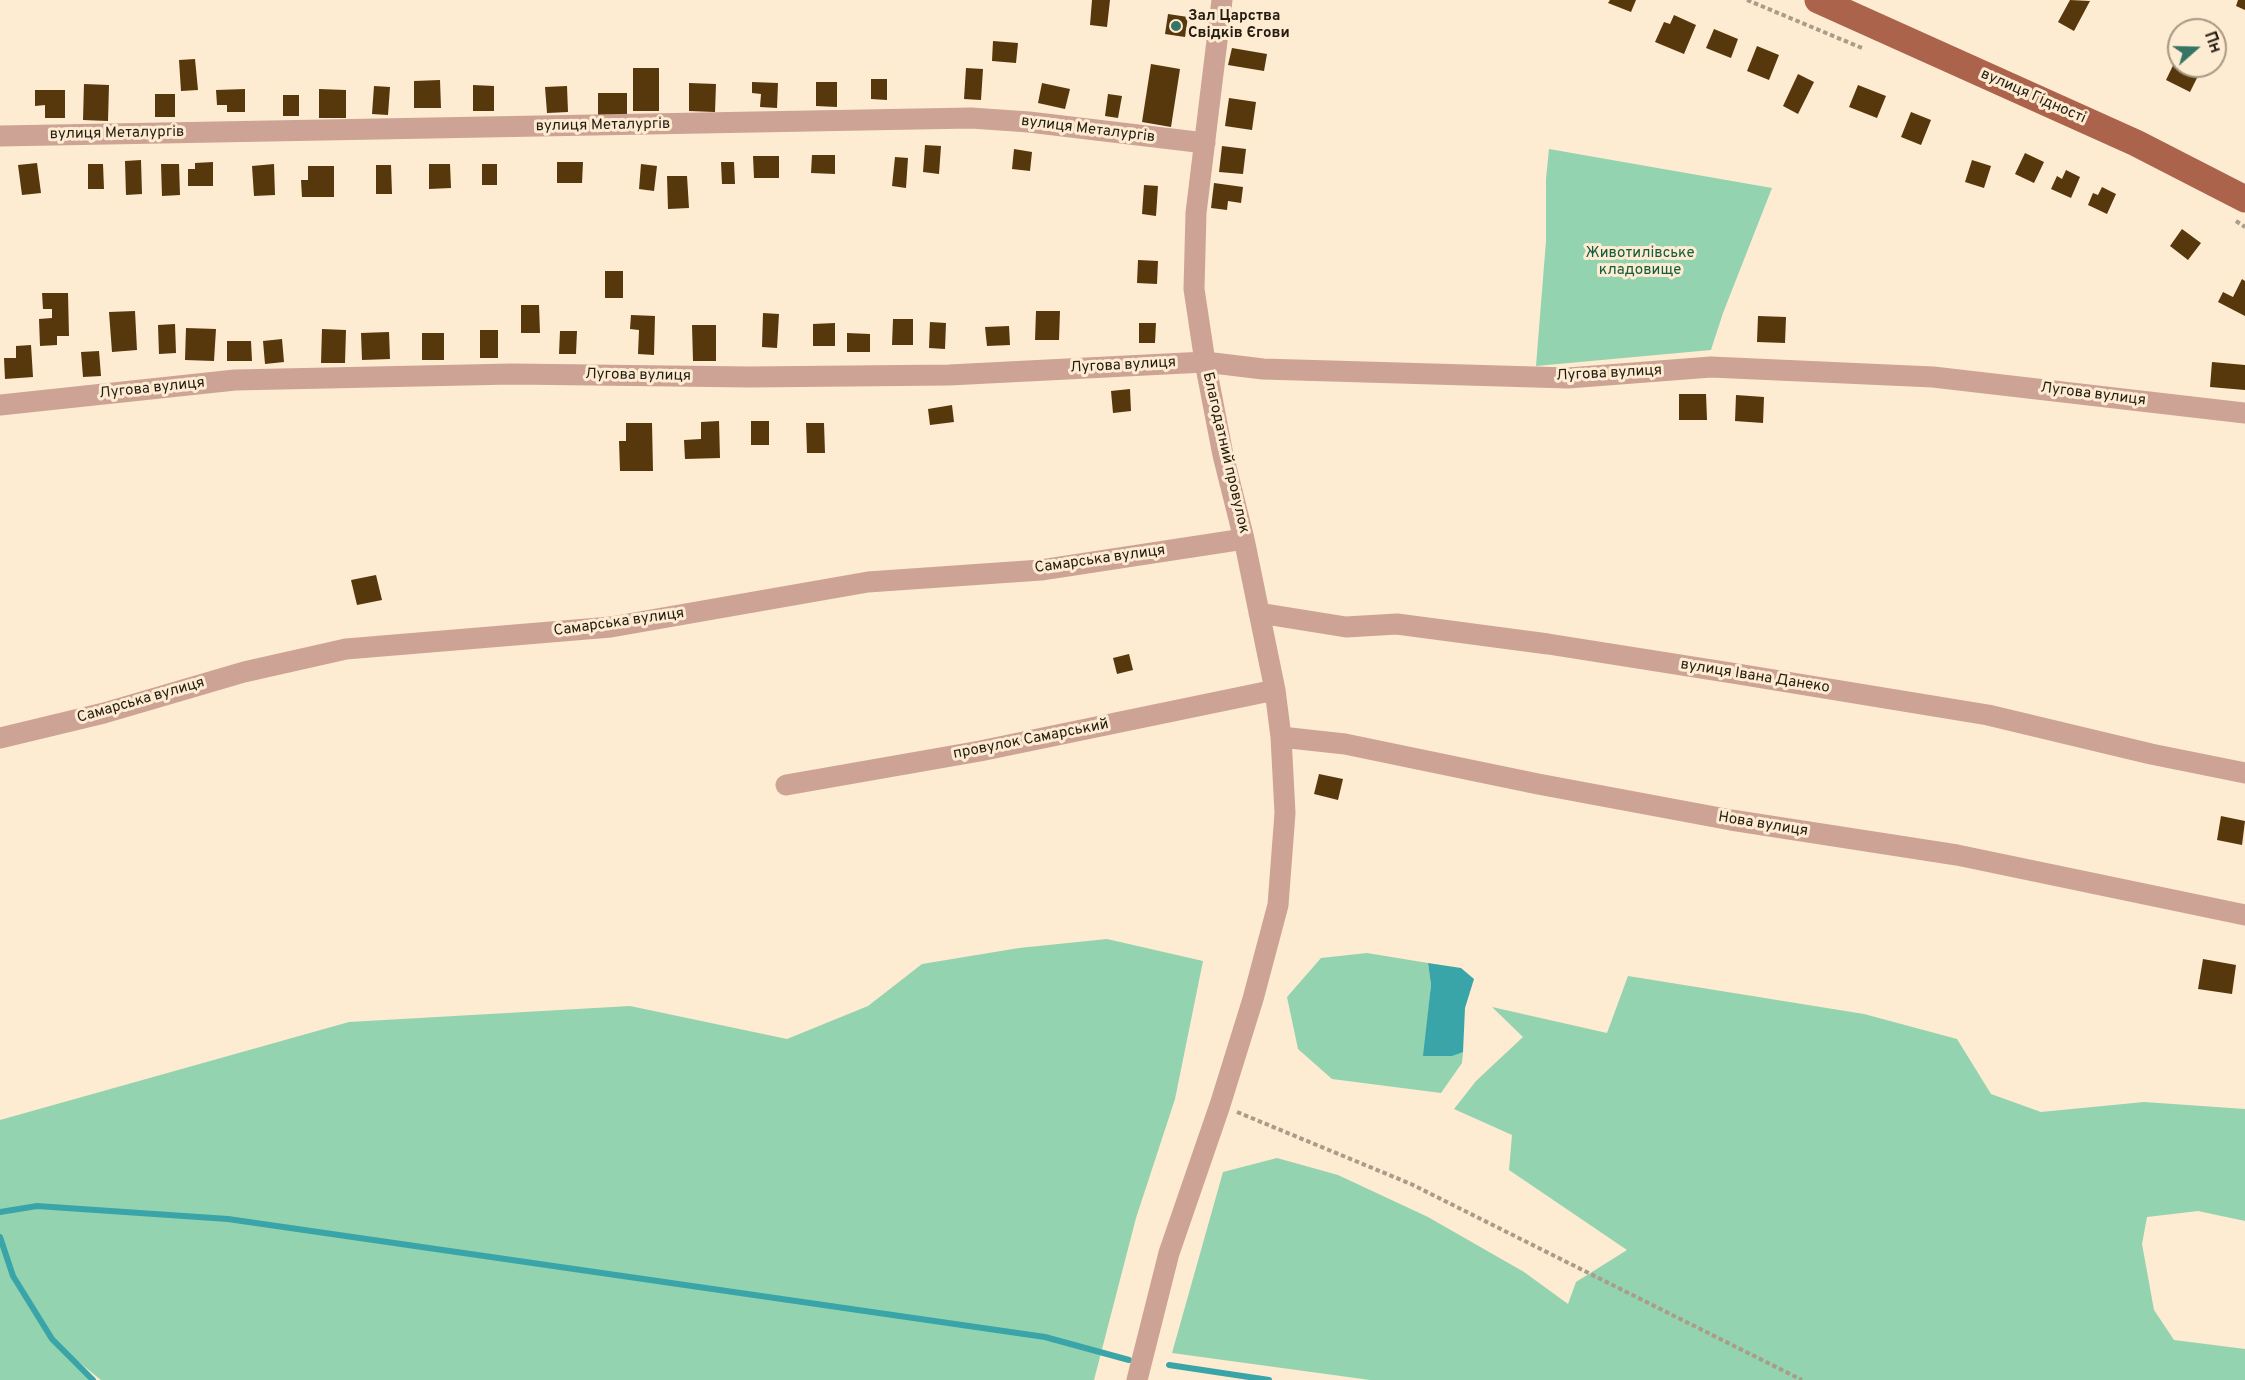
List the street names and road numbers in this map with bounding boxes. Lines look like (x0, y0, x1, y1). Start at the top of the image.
street label: вулиця Гідності (1978, 66, 2088, 128)
street label: вулиця Металургів (1020, 113, 1156, 147)
street label: вулиця Металургів (535, 116, 671, 136)
street label: вулиця Металургів (49, 124, 185, 144)
street label: Лугова вулиця (1070, 354, 1176, 378)
street label: Лугова вулиця (1556, 362, 1662, 386)
street label: Лугова вулиця (585, 366, 691, 386)
street label: Благодатний провулок (1198, 370, 1252, 536)
street label: Лугова вулиця (98, 375, 206, 403)
street label: Лугова вулиця (2039, 380, 2147, 410)
street label: Самарська вулиця (1034, 542, 1166, 578)
street label: Самарська вулиця (553, 605, 685, 641)
street label: вулиця Івана Данеко (1679, 656, 1831, 698)
street label: Самарська вулиця (75, 674, 207, 728)
street label: провулок Самарський (952, 716, 1110, 764)
street label: Нова вулиця (1717, 809, 1809, 841)

